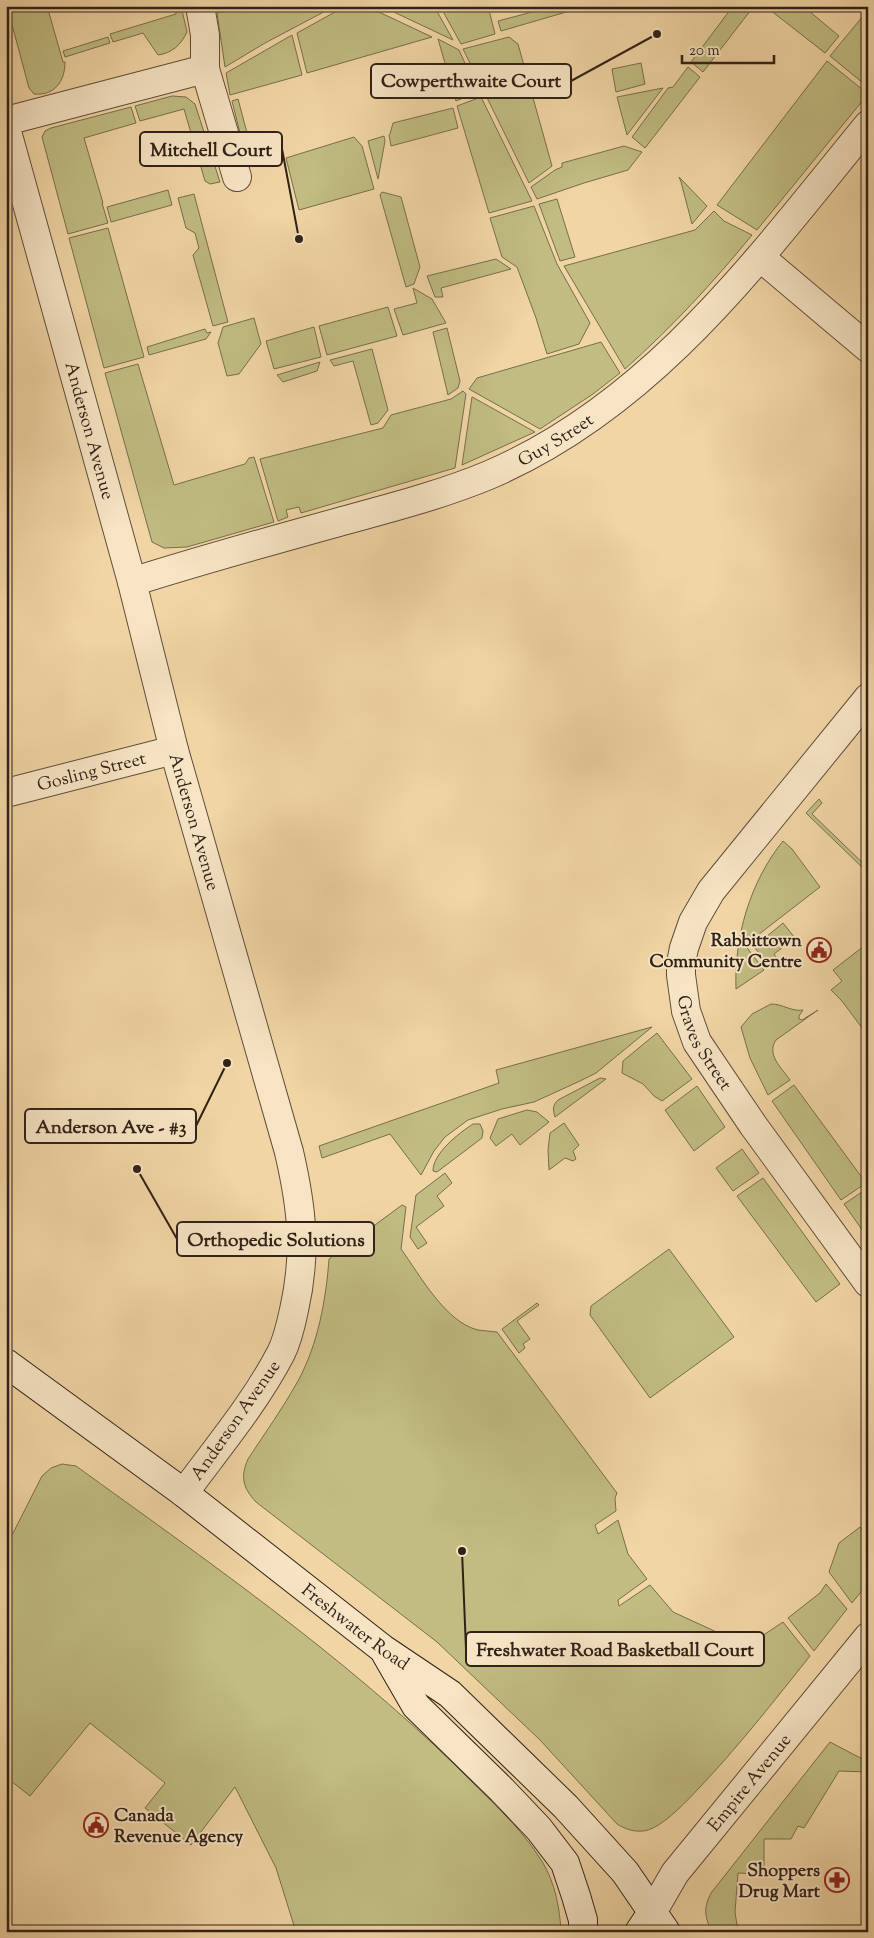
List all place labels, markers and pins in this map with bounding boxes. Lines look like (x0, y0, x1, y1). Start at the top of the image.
callout: Cowperthwaite Court (371, 64, 571, 98)
callout: Mitchell Court (140, 132, 282, 166)
place label: Rabbittown Community Centre (649, 929, 803, 976)
public building icon: Rabbittown Community Centre (806, 937, 832, 963)
callout: Anderson Ave - #3 (25, 1109, 196, 1143)
callout: Orthopedic Solutions (177, 1222, 374, 1256)
callout: Freshwater Road Basketball Court (466, 1632, 764, 1666)
place label: Canada Revenue Agency (114, 1804, 243, 1851)
public building icon: Canada Revenue Agency (83, 1812, 109, 1838)
place label: Shoppers Drug Mart (739, 1859, 821, 1906)
pharmacy icon: Shoppers Drug Mart (824, 1867, 850, 1893)

